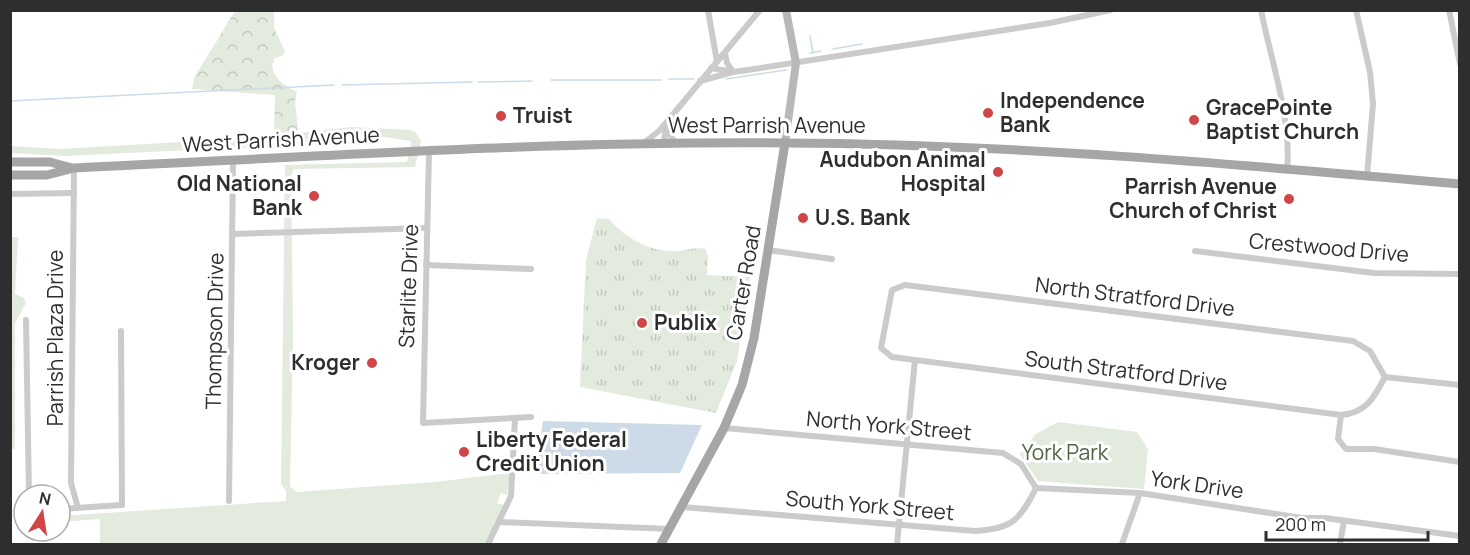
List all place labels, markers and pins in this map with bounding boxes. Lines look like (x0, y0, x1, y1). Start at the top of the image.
place label: Independence Bank (1000, 86, 1145, 138)
place label: GracePointe Baptist Church (1206, 93, 1359, 145)
place label: Truist (513, 101, 573, 129)
marker: Independence Bank (981, 106, 995, 120)
marker: Truist (494, 109, 508, 123)
marker: GracePointe Baptist Church (1187, 113, 1201, 127)
place label: Audubon Animal Hospital (819, 145, 986, 197)
marker: Audubon Animal Hospital (991, 165, 1005, 179)
place label: Old National Bank (177, 169, 303, 221)
place label: Parrish Avenue Church of Christ (1109, 172, 1277, 224)
marker: Old National Bank (307, 189, 321, 203)
marker: Parrish Avenue Church of Christ (1282, 192, 1296, 206)
place label: U.S. Bank (815, 203, 910, 231)
marker: U.S. Bank (796, 211, 810, 225)
place label: Publix (654, 308, 717, 336)
marker: Publix (635, 316, 649, 330)
place label: Kroger (291, 348, 360, 376)
marker: Kroger (365, 356, 379, 370)
place label: Liberty Federal Credit Union (476, 425, 627, 477)
marker: Liberty Federal Credit Union (457, 445, 471, 459)

